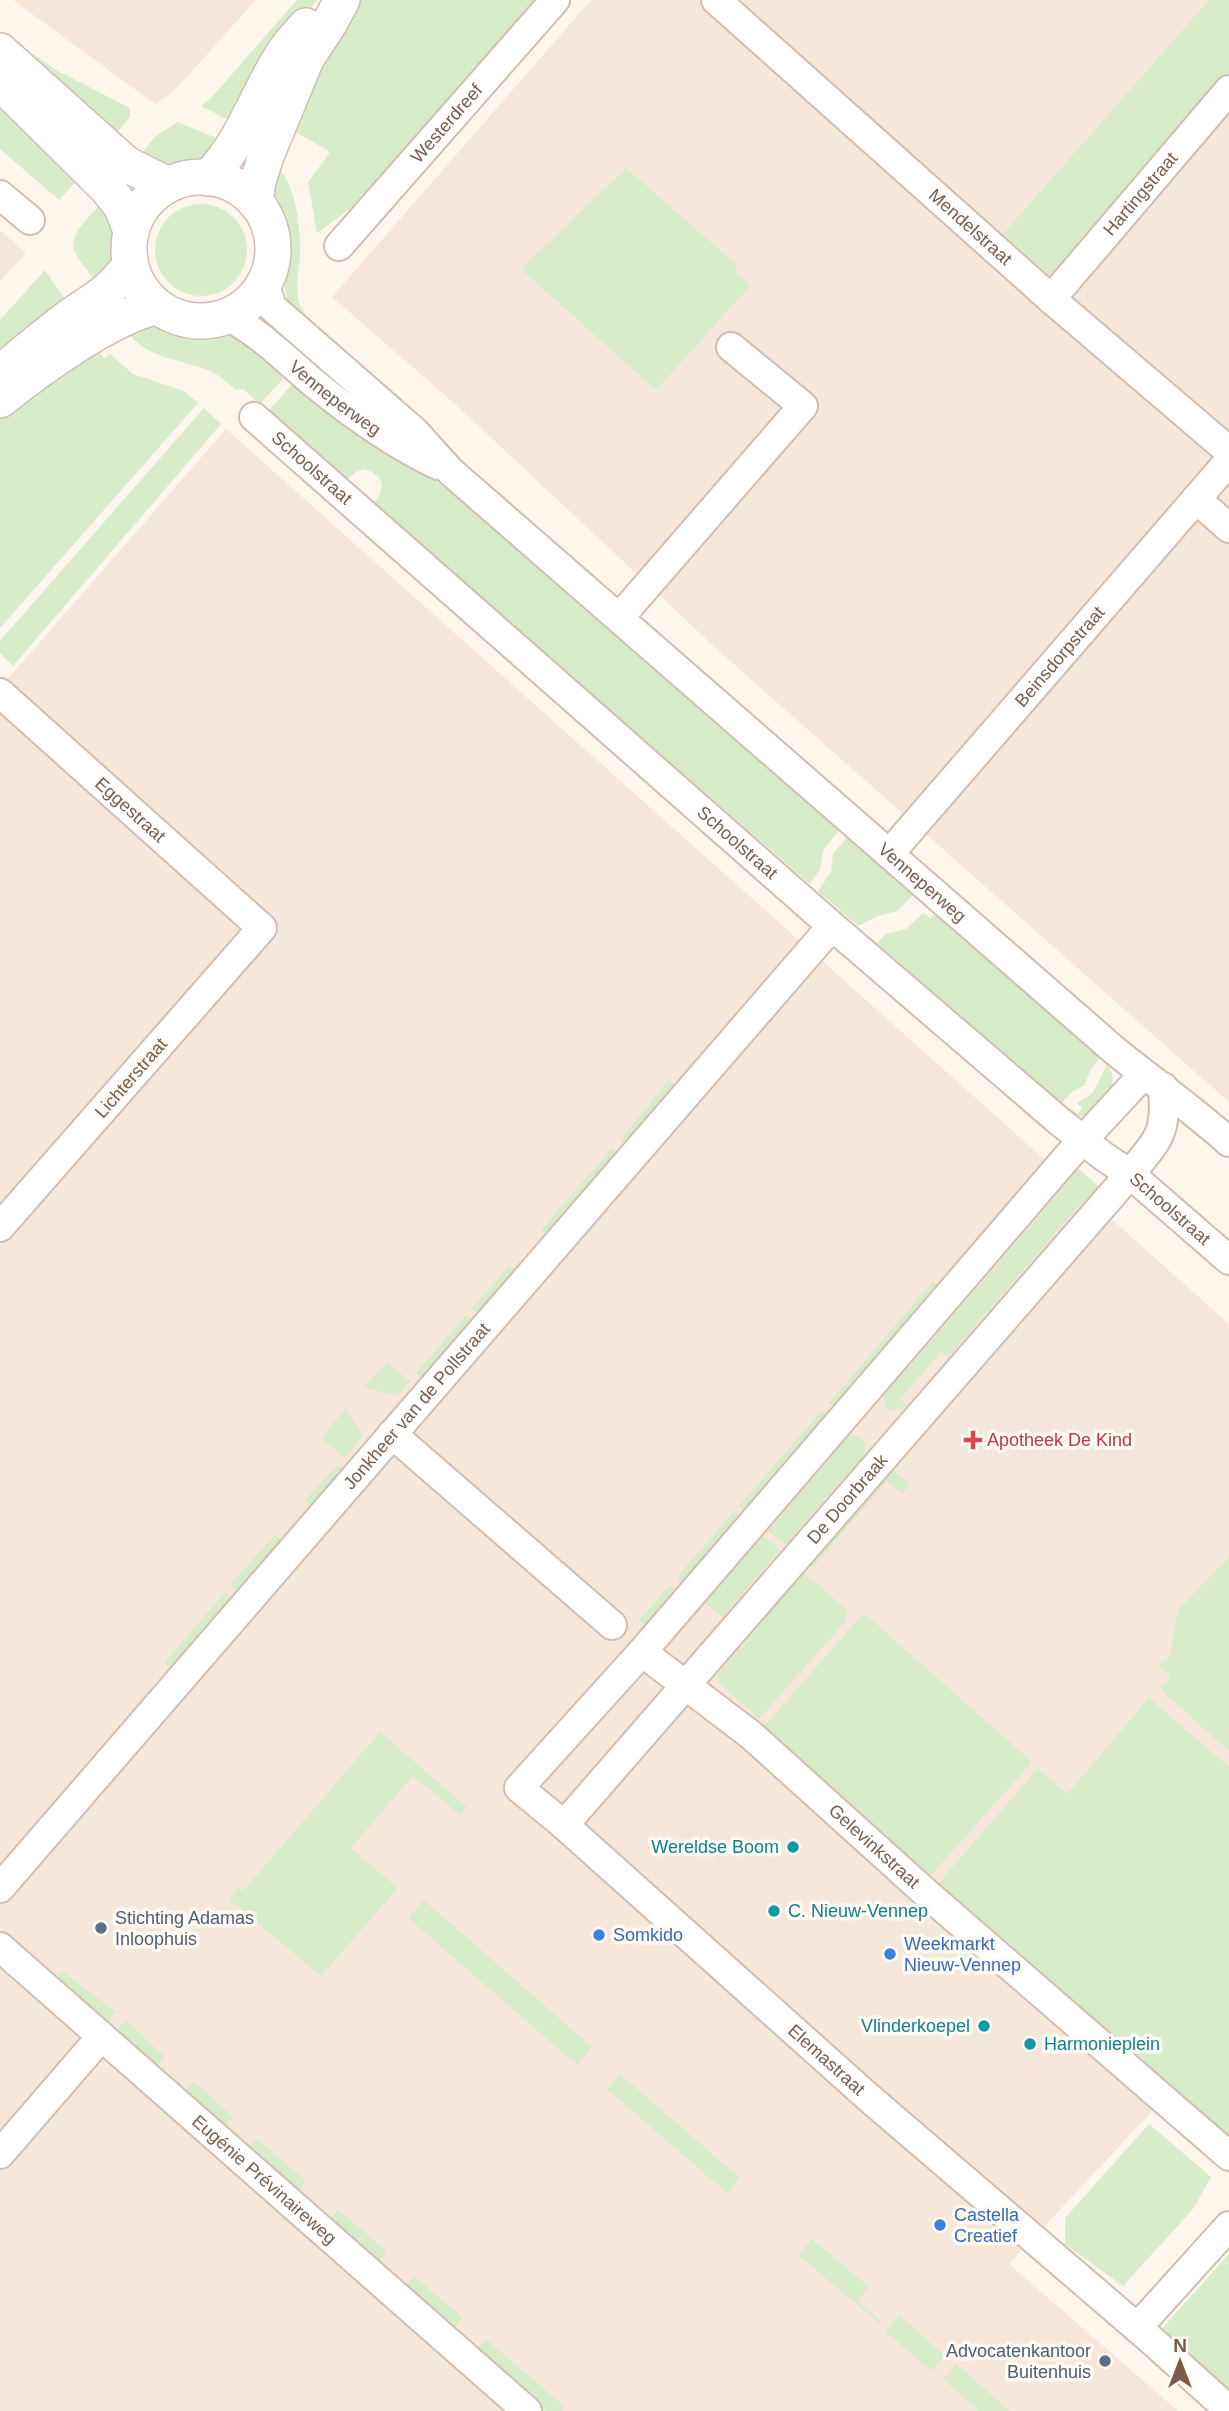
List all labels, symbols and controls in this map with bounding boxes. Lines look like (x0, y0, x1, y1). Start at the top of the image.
street label: Westerdreef (407, 79, 487, 167)
street label: Hartingstraat (1099, 148, 1182, 240)
street label: Mendelstraat (925, 185, 1016, 269)
street label: Venneperweg (285, 357, 384, 440)
street label: Schoolstraat (268, 427, 356, 508)
street label: Beinsdorpstraat (1011, 602, 1109, 711)
street label: Eggestraat (91, 773, 169, 846)
street label: Schoolstraat (693, 802, 781, 883)
street label: Venneperweg (874, 839, 970, 926)
street label: Lichterstraat (91, 1034, 171, 1122)
street label: Schoolstraat (1126, 1168, 1214, 1249)
street label: Jonkheer van de Pollstraat (339, 1319, 494, 1493)
place label: Apotheek De Kind (987, 1430, 1132, 1450)
marker: Apotheek De Kind (965, 1432, 981, 1448)
street label: De Doorbraak (803, 1449, 892, 1548)
street label: Gelevinkstraat (825, 1800, 924, 1892)
place label: Wereldse Boom (651, 1837, 779, 1857)
marker: Wereldse Boom (785, 1839, 801, 1855)
place label: C. Nieuw-Vennep (788, 1901, 928, 1921)
marker: C. Nieuw-Vennep (766, 1903, 782, 1919)
place label: Stichting Adamas Inloophuis (115, 1908, 254, 1949)
marker: Stichting Adamas Inloophuis (93, 1920, 109, 1936)
place label: Somkido (613, 1925, 683, 1945)
marker: Somkido (591, 1927, 607, 1943)
place label: Weekmarkt Nieuw-Vennep (904, 1934, 1021, 1975)
marker: Weekmarkt Nieuw-Vennep (882, 1946, 898, 1962)
place label: Vlinderkoepel (861, 2016, 970, 2036)
marker: Vlinderkoepel (976, 2018, 992, 2034)
street label: Elemastraat (784, 2020, 869, 2099)
place label: Harmonieplein (1044, 2034, 1160, 2054)
marker: Harmonieplein (1022, 2036, 1038, 2052)
street label: Eugénie Prévinaireweg (188, 2111, 340, 2248)
place label: Castella Creatief (954, 2205, 1020, 2246)
marker: Castella Creatief (932, 2217, 948, 2233)
north arrow (1145, 2327, 1215, 2397)
text: N (1173, 2335, 1187, 2356)
place label: Advocatenkantoor Buitenhuis (946, 2341, 1091, 2382)
marker: Advocatenkantoor Buitenhuis (1097, 2353, 1113, 2369)

